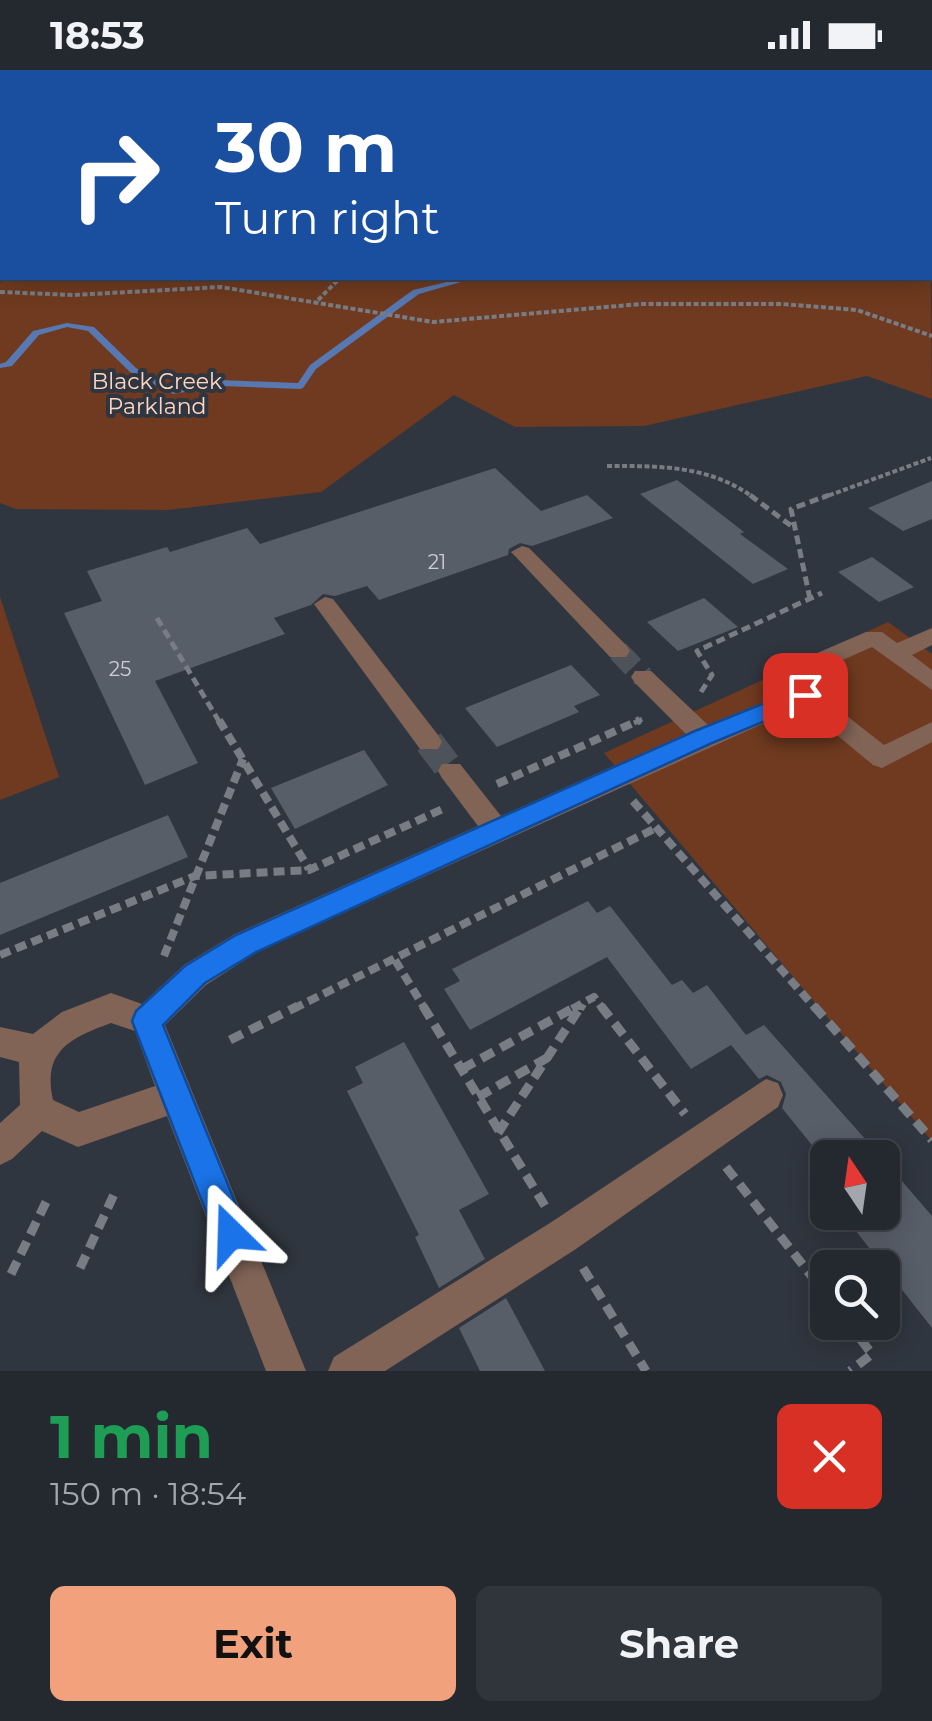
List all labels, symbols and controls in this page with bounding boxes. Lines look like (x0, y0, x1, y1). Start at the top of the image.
text: 18:53 (50, 12, 145, 59)
text: 30 m (215, 104, 397, 190)
icon: right (50, 110, 180, 240)
text: Turn right (215, 190, 440, 245)
park label: Black Creek Parkland (92, 368, 223, 420)
house number: 21 (428, 550, 446, 574)
pin (763, 653, 848, 738)
house number: 25 (109, 657, 131, 681)
icon: arrive (778, 668, 833, 723)
north arrow (810, 1140, 900, 1230)
map controls (810, 1140, 900, 1340)
position arrow (179, 1182, 283, 1286)
button: search (810, 1250, 900, 1340)
text: 1 min (50, 1400, 213, 1473)
button: close (777, 1404, 882, 1509)
text: 150 m · 18:54 (50, 1474, 246, 1513)
button: Exit (50, 1586, 456, 1701)
button: Share (476, 1586, 882, 1701)

